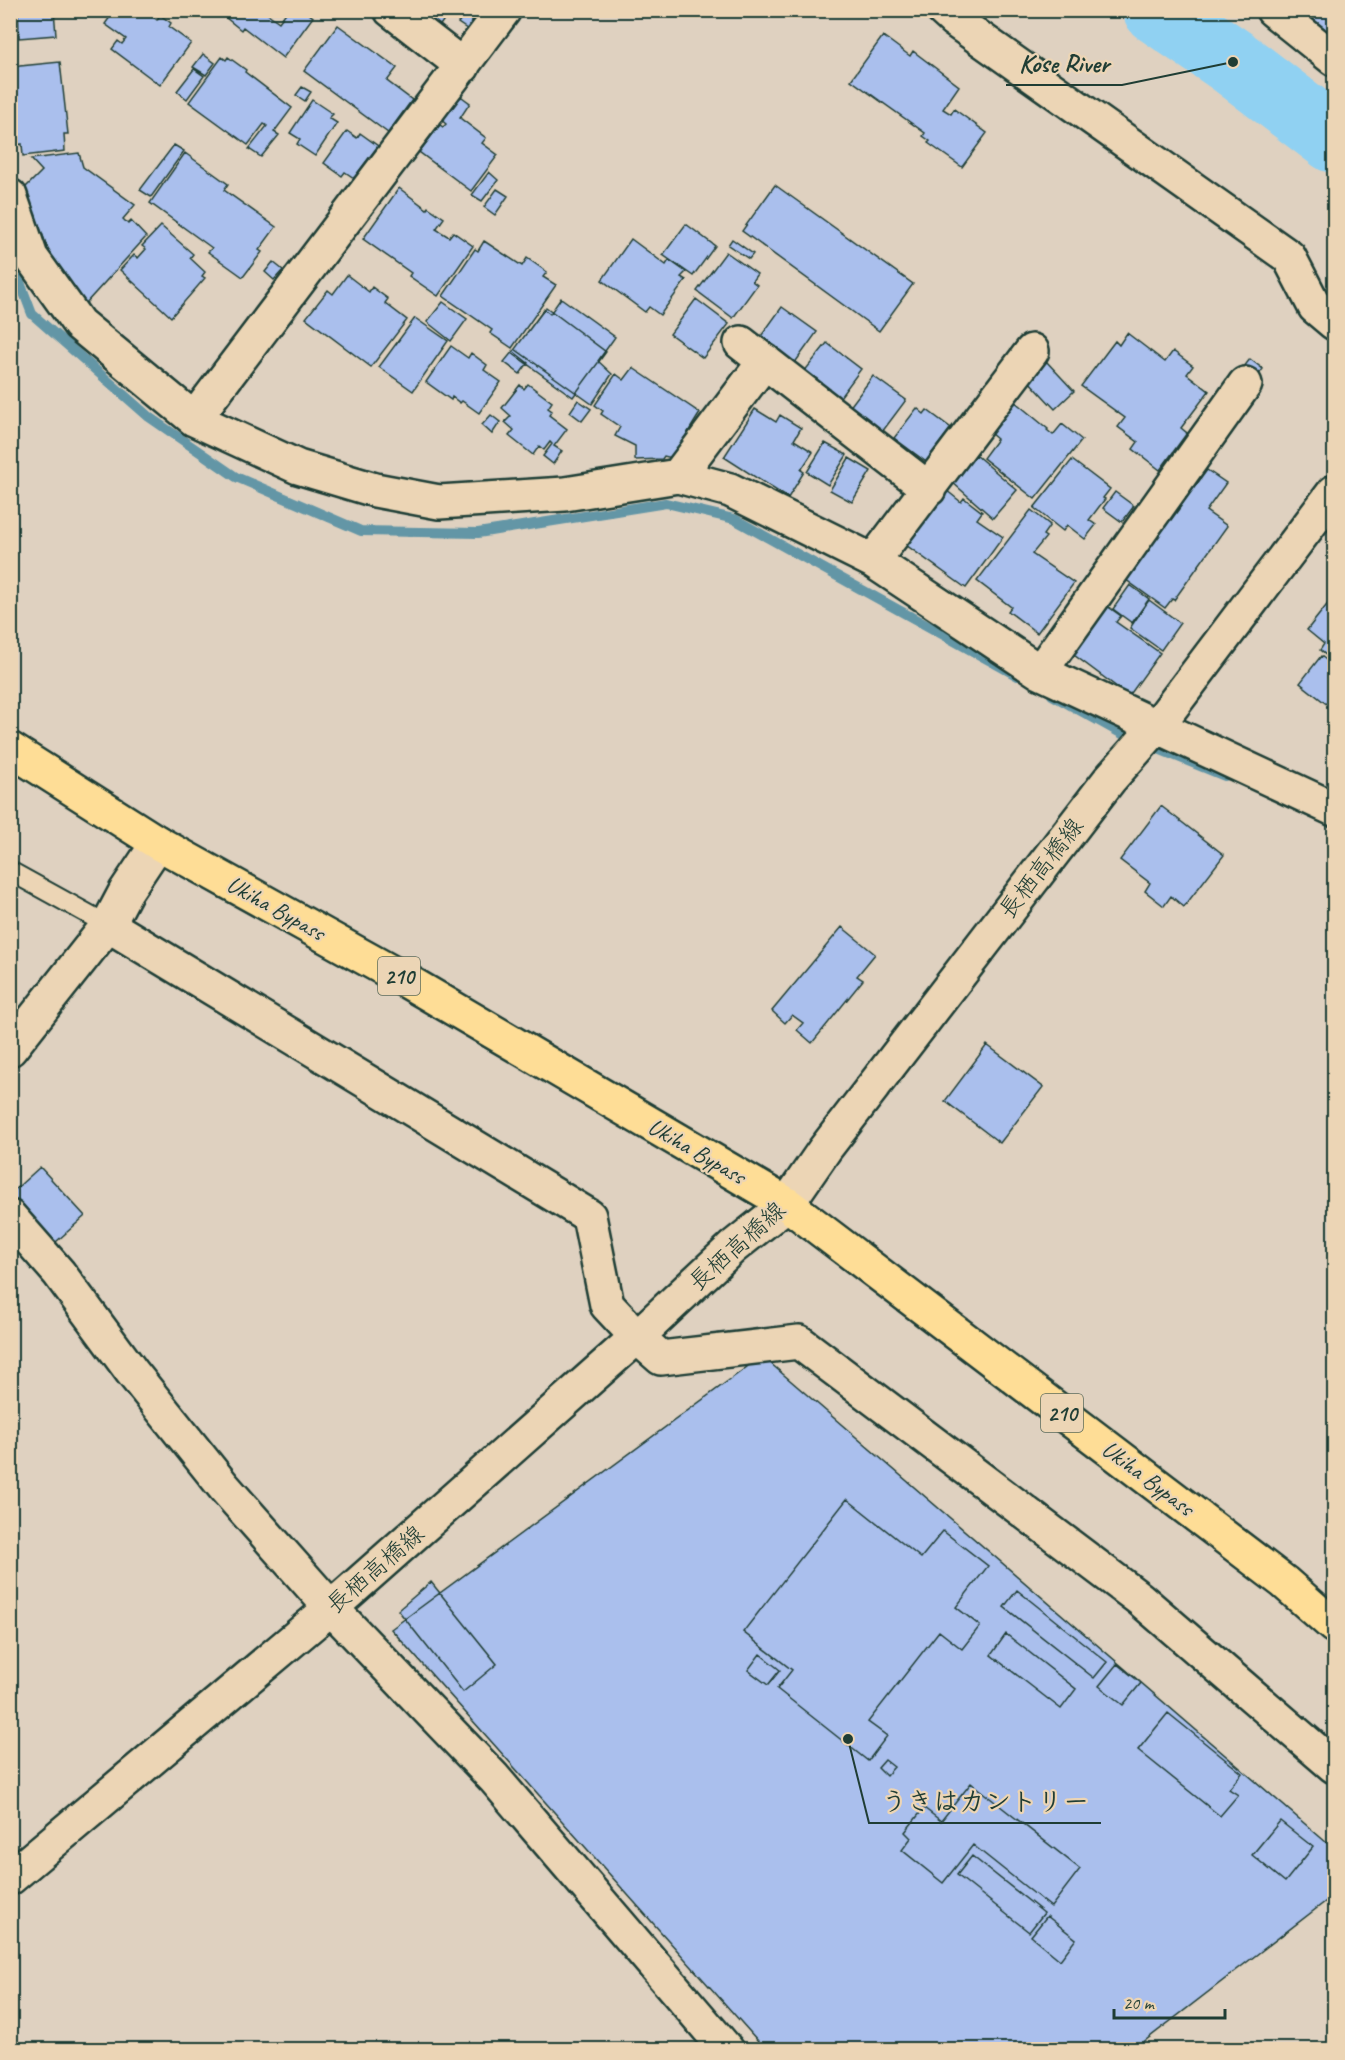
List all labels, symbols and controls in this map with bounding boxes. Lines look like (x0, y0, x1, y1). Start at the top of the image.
callout: Kose River (1006, 41, 1122, 85)
text: Kose River (1019, 47, 1112, 80)
street label: 長栖高橋線 (992, 811, 1090, 925)
street label: Ukiha Bypass (222, 869, 332, 948)
road number: 210 (378, 957, 420, 995)
street label: Ukiha Bypass (643, 1111, 753, 1192)
street label: 長栖高橋線 (682, 1195, 792, 1297)
road number: 210 (1041, 1394, 1083, 1432)
street label: Ukiha Bypass (1096, 1434, 1202, 1524)
street label: 長栖高橋線 (320, 1518, 430, 1620)
callout: うきはカントリー (869, 1779, 1101, 1823)
text: うきはカントリー (881, 1785, 1089, 1818)
scale bar (1114, 1982, 1225, 2020)
text: 20 m (1123, 1992, 1156, 2014)

